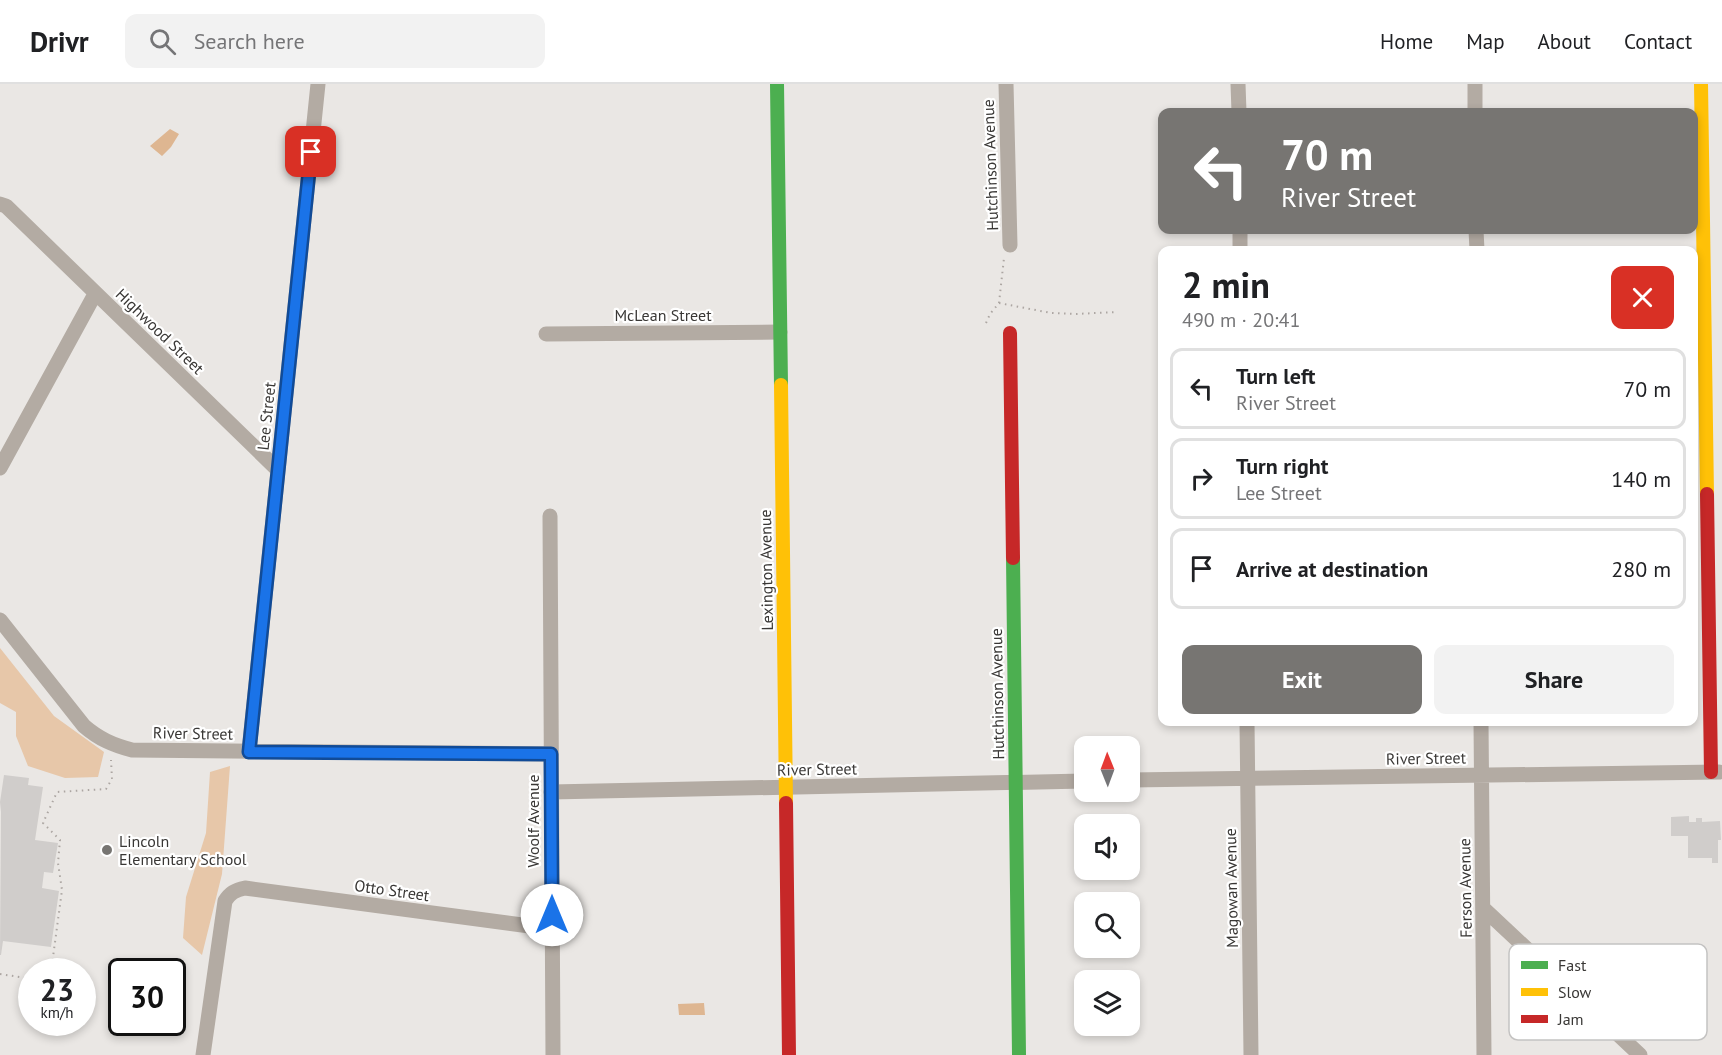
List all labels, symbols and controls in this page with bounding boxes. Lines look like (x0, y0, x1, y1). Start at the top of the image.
search box (125, 14, 545, 68)
text: Drivr (30, 23, 89, 60)
icon: search (146, 25, 179, 58)
text: Search here (194, 27, 305, 55)
text: Home (1380, 28, 1433, 55)
text: Map (1466, 28, 1505, 55)
text: About (1538, 28, 1591, 55)
text: Contact (1624, 28, 1692, 55)
street label: Hutchinson Avenue (978, 99, 1002, 231)
pin (285, 126, 336, 177)
text: 70 m (1281, 127, 1373, 182)
icon: left (1182, 132, 1260, 210)
icon: arrive (294, 135, 327, 168)
text: River Street (1281, 180, 1416, 214)
text: 2 min (1182, 261, 1270, 308)
button: close (1611, 266, 1674, 329)
street label: Highwood Street (112, 284, 209, 378)
street label: McLean Street (614, 305, 712, 325)
text: 490 m · 20:41 (1182, 307, 1300, 333)
text: Turn left (1236, 362, 1316, 390)
icon: left (1185, 372, 1218, 405)
text: 70 m (1623, 375, 1671, 403)
street label: Lee Street (252, 380, 280, 451)
text: River Street (1236, 390, 1336, 416)
text: Turn right (1236, 452, 1328, 480)
icon: right (1185, 462, 1218, 495)
text: 140 m (1611, 465, 1671, 493)
text: Lee Street (1236, 480, 1322, 506)
street label: Lexington Avenue (755, 509, 777, 631)
icon: arrive (1185, 552, 1218, 585)
text: Arrive at destination (1236, 555, 1428, 583)
text: 280 m (1611, 555, 1671, 583)
street label: Hutchinson Avenue (986, 628, 1008, 760)
button: Exit (1182, 645, 1422, 714)
button: Share (1434, 645, 1674, 714)
street label: River Street (153, 722, 234, 744)
north arrow (1074, 736, 1140, 802)
map controls (1074, 736, 1140, 1036)
street label: River Street (1386, 747, 1467, 769)
street label: River Street (777, 758, 858, 780)
street label: Woolf Avenue (523, 774, 543, 868)
button: sound (1074, 814, 1140, 880)
street label: Magowan Avenue (1220, 828, 1242, 948)
place label: Lincoln Elementary School (119, 831, 247, 869)
street label: Ferson Avenue (1454, 838, 1476, 938)
marker: Lincoln Elementary School (100, 843, 114, 857)
street label: Otto Street (353, 875, 431, 905)
position arrow (520, 883, 584, 947)
button: search (1074, 892, 1140, 958)
legend (1509, 944, 1707, 1040)
text: Fast (1558, 955, 1587, 975)
speed limit sign: 30 (108, 958, 186, 1036)
text: 23 (40, 970, 74, 1009)
button: layers (1074, 970, 1140, 1036)
text: Slow (1558, 982, 1592, 1002)
text: km/h (41, 1003, 73, 1022)
text: Jam (1557, 1009, 1584, 1029)

